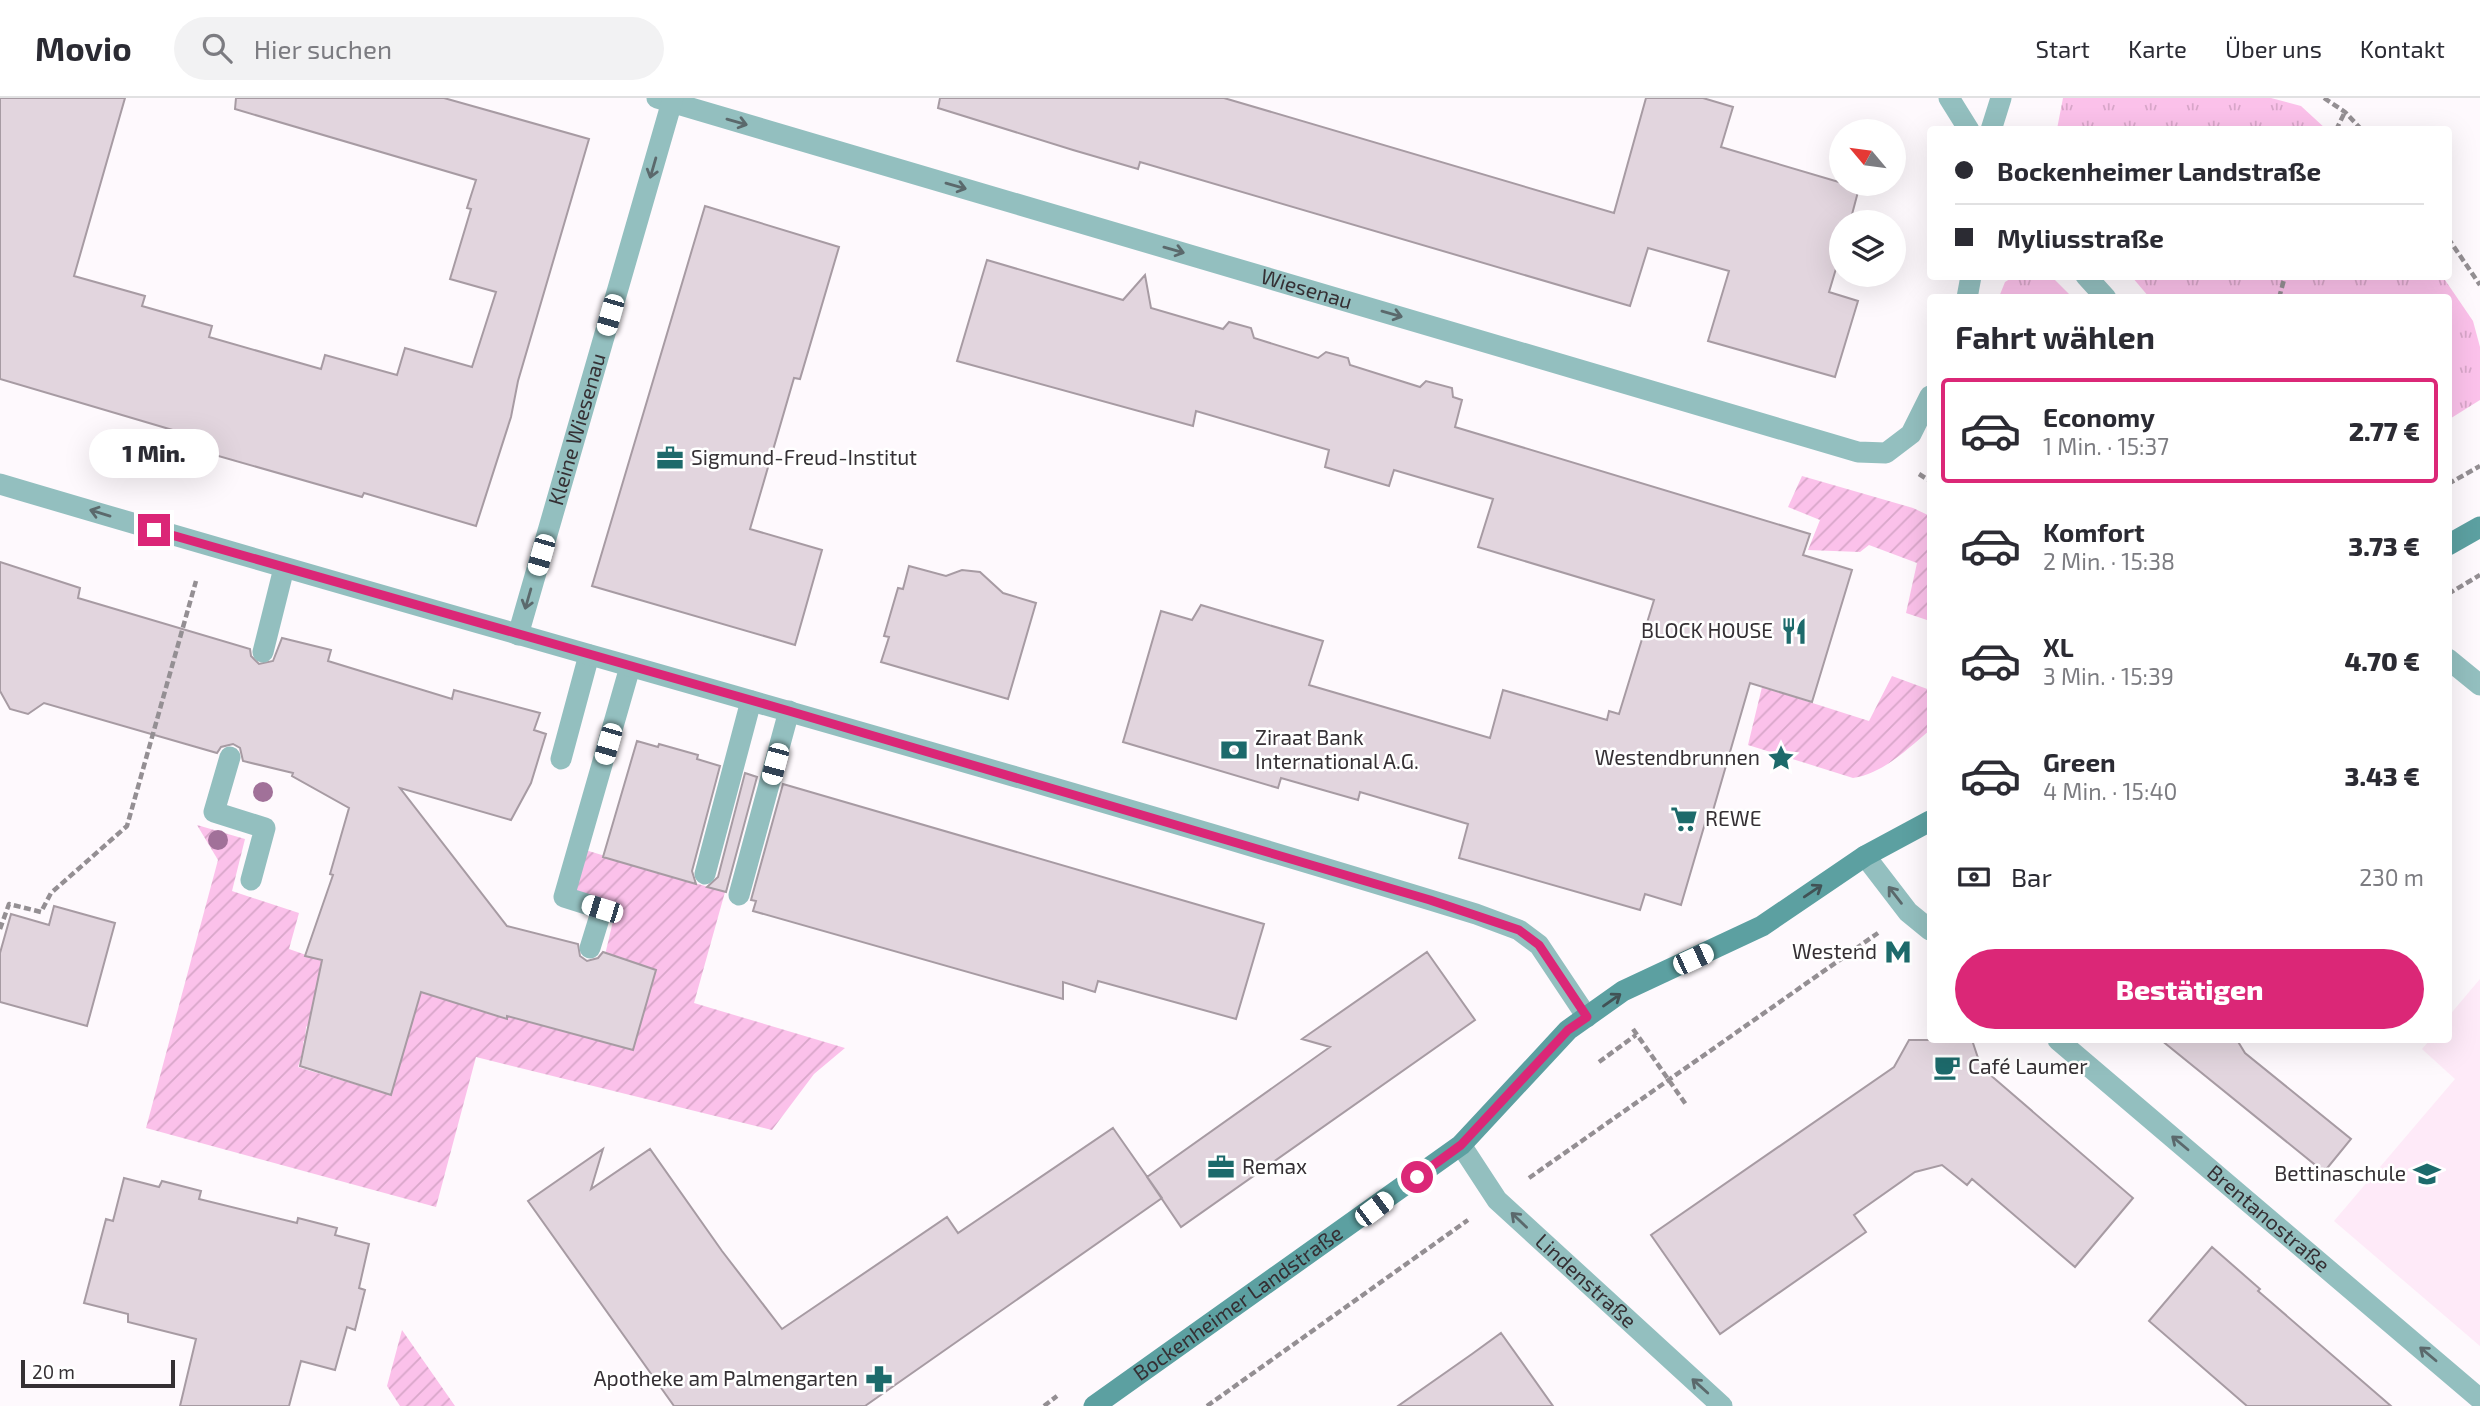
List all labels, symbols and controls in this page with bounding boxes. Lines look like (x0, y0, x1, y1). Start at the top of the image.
search box (174, 17, 664, 80)
text: Movio (35, 28, 132, 68)
icon: search (198, 29, 236, 67)
text: Hier suchen (254, 33, 392, 64)
text: Start (2036, 34, 2090, 63)
text: Karte (2128, 34, 2187, 63)
text: Über uns (2225, 34, 2322, 63)
text: Kontakt (2360, 34, 2445, 63)
one-way arrow (726, 116, 748, 129)
north arrow (1829, 119, 1906, 196)
map controls (1829, 119, 1906, 287)
text: Bockenheimer Landstraße (1997, 155, 2321, 186)
one-way arrow (645, 157, 658, 179)
one-way arrow (944, 180, 966, 193)
button: layers (1829, 210, 1906, 287)
text: Myliusstraße (1997, 222, 2164, 253)
one-way arrow (1163, 245, 1185, 258)
street label: Wiesenau (1258, 263, 1355, 313)
car (595, 292, 626, 338)
one-way arrow (1381, 309, 1403, 322)
text: Fahrt wählen (1955, 317, 2155, 355)
street label: Kleine Wiesenau (542, 350, 610, 508)
icon: car (1959, 399, 2022, 462)
text: Economy (2043, 401, 2155, 432)
text: 2.77 € (2349, 415, 2420, 446)
callout: 1 Min. (89, 428, 219, 478)
text: 1 Min. · 15:37 (2043, 432, 2169, 460)
text: 1 Min. (122, 439, 186, 467)
office icon: Sigmund-Freud-Institut (655, 443, 685, 473)
place label: Sigmund-Freud-Institut (691, 444, 917, 469)
one-way arrow (89, 506, 111, 519)
route end (138, 514, 170, 546)
icon: car (1959, 514, 2022, 577)
text: Komfort (2043, 516, 2145, 547)
text: 3.73 € (2348, 530, 2420, 561)
car (526, 532, 557, 578)
text: 2 Min. · 15:38 (2043, 547, 2175, 575)
one-way arrow (521, 587, 534, 609)
restaurant icon: BLOCK HOUSE (1779, 616, 1809, 646)
place label: BLOCK HOUSE (1641, 617, 1773, 642)
icon: car (1959, 629, 2022, 692)
text: XL (2043, 631, 2074, 662)
text: 4.70 € (2344, 645, 2420, 676)
text: 3 Min. · 15:39 (2043, 662, 2174, 690)
car (593, 721, 624, 767)
place label: Ziraat Bank International A.G. (1255, 724, 1419, 773)
bank icon: Ziraat Bank International A.G. (1219, 735, 1249, 765)
car (760, 741, 791, 787)
place icon: Westendbrunnen (1766, 743, 1796, 773)
place label: Westendbrunnen (1595, 744, 1760, 769)
icon: car (1959, 744, 2022, 807)
text: Green (2043, 746, 2116, 777)
text: 3.43 € (2345, 760, 2420, 791)
text: 4 Min. · 15:40 (2043, 777, 2177, 805)
supermarket icon: REWE (1669, 804, 1699, 834)
place label: REWE (1705, 805, 1761, 830)
icon: cash (1955, 858, 1993, 896)
text: Bar (2011, 861, 2052, 892)
text: 230 m (2359, 863, 2424, 891)
one-way arrow (1803, 884, 1823, 898)
one-way arrow (1888, 887, 1903, 905)
car (579, 893, 626, 925)
metro station icon: Westend (1883, 937, 1913, 967)
place label: Westend (1792, 938, 1877, 963)
car (1670, 941, 1717, 977)
button: Bestätigen (1955, 949, 2424, 1029)
one-way arrow (1602, 992, 1621, 1007)
cafe icon: Café Laumer (1932, 1052, 1962, 1082)
place label: Café Laumer (1968, 1053, 2088, 1078)
one-way arrow (2172, 1135, 2190, 1151)
office icon: Remax (1206, 1152, 1236, 1182)
place label: Remax (1242, 1153, 1307, 1178)
street label: Brentanostraße (2203, 1159, 2335, 1277)
school or university icon: Bettinaschule (2412, 1159, 2442, 1189)
place label: Bettinaschule (2274, 1160, 2406, 1185)
route start (1401, 1161, 1433, 1193)
car (1351, 1188, 1398, 1230)
one-way arrow (1511, 1212, 1528, 1229)
street label: Bockenheimer Landstraße (1128, 1219, 1347, 1385)
street label: Lindenstraße (1531, 1228, 1642, 1332)
one-way arrow (2419, 1346, 2437, 1362)
scale bar (21, 1357, 175, 1389)
text: 20 m (32, 1360, 75, 1383)
pharmacy icon: Apotheke am Palmengarten (864, 1364, 894, 1394)
place label: Apotheke am Palmengarten (593, 1365, 858, 1390)
one-way arrow (1692, 1377, 1709, 1394)

